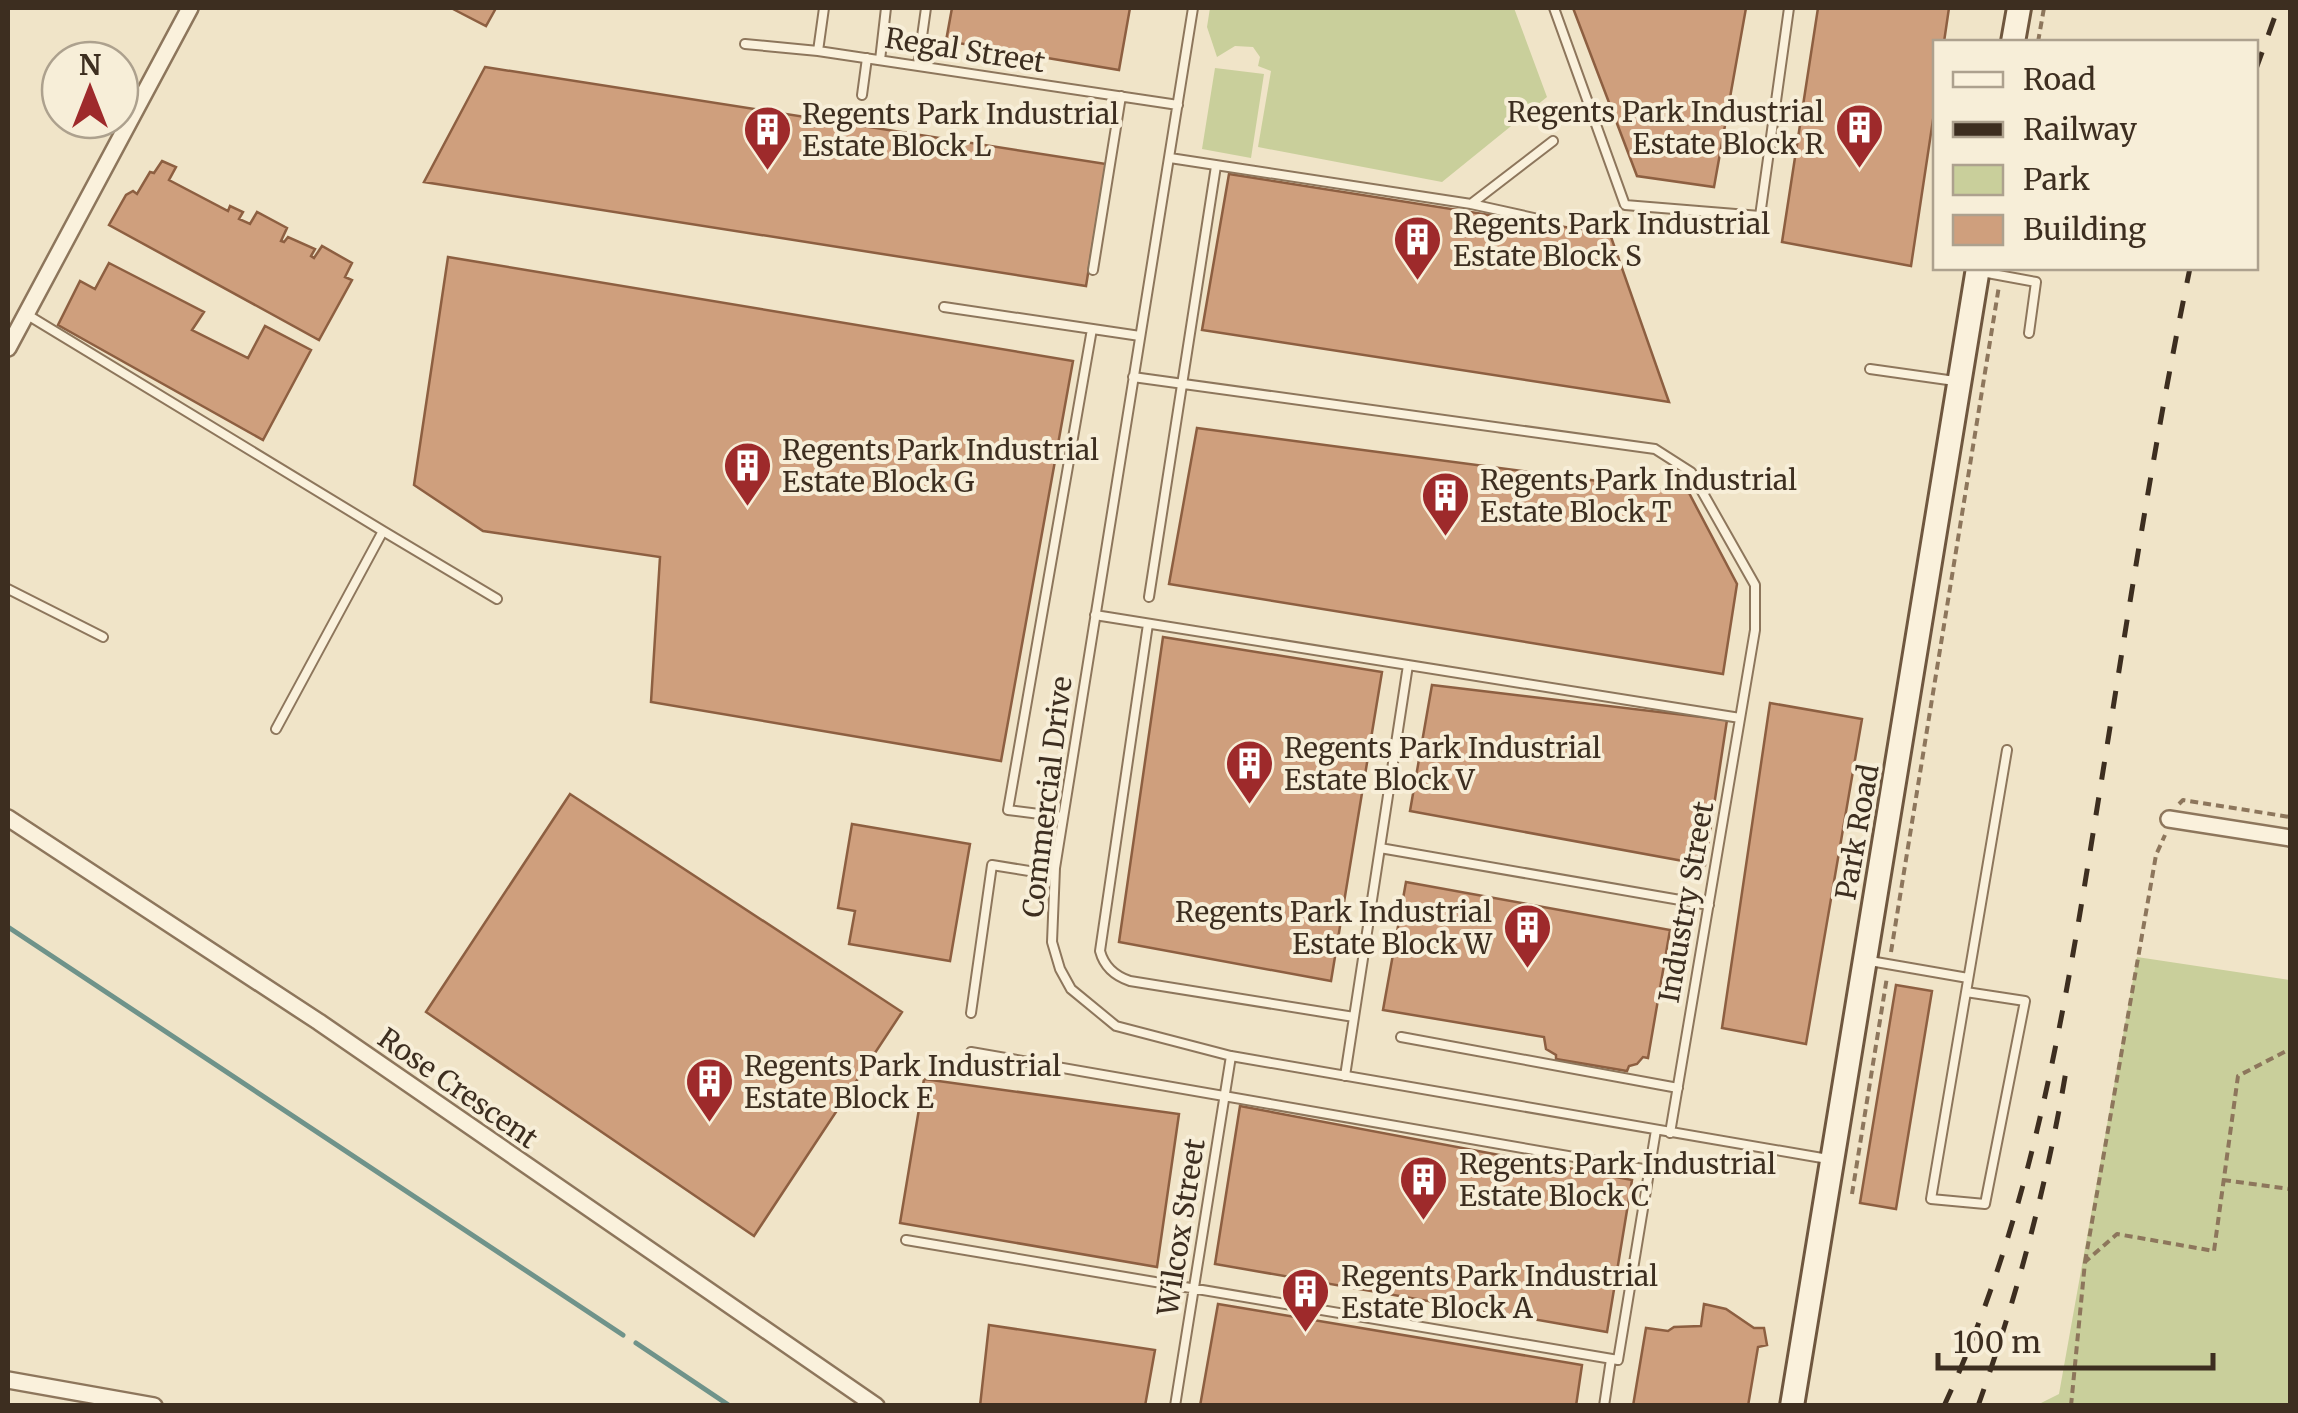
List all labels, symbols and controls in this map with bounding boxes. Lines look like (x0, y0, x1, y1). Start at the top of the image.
street label: Regal Street (882, 20, 1048, 80)
north arrow (40, 40, 140, 140)
legend (1933, 40, 2258, 270)
text: N (79, 47, 101, 83)
text: Road (2023, 60, 2096, 98)
place label: Regents Park Industrial Estate Block R (1507, 94, 1824, 162)
place label: Regents Park Industrial Estate Block L (802, 96, 1119, 164)
building icon: Regents Park Industrial Estate Block R (1833, 102, 1885, 170)
building icon: Regents Park Industrial Estate Block L (741, 104, 793, 172)
text: Railway (2023, 110, 2138, 148)
text: Park (2023, 160, 2090, 198)
place label: Regents Park Industrial Estate Block S (1453, 206, 1770, 274)
text: Building (2023, 210, 2146, 248)
building icon: Regents Park Industrial Estate Block S (1392, 214, 1444, 282)
place label: Regents Park Industrial Estate Block G (782, 432, 1099, 500)
building icon: Regents Park Industrial Estate Block G (721, 440, 773, 508)
place label: Regents Park Industrial Estate Block T (1480, 462, 1797, 530)
building icon: Regents Park Industrial Estate Block T (1419, 470, 1471, 538)
street label: Commercial Drive (1014, 674, 1080, 920)
place label: Regents Park Industrial Estate Block V (1284, 730, 1601, 798)
building icon: Regents Park Industrial Estate Block V (1223, 738, 1275, 806)
street label: Park Road (1827, 761, 1887, 903)
street label: Industry Street (1651, 798, 1721, 1005)
place label: Regents Park Industrial Estate Block W (1175, 894, 1493, 962)
building icon: Regents Park Industrial Estate Block W (1501, 902, 1553, 970)
street label: Rose Crescent (371, 1020, 545, 1156)
place label: Regents Park Industrial Estate Block E (744, 1048, 1061, 1116)
building icon: Regents Park Industrial Estate Block E (683, 1056, 735, 1124)
street label: Wilcox Street (1149, 1136, 1213, 1319)
place label: Regents Park Industrial Estate Block C (1459, 1146, 1776, 1214)
building icon: Regents Park Industrial Estate Block C (1398, 1154, 1450, 1222)
place label: Regents Park Industrial Estate Block A (1341, 1258, 1658, 1326)
building icon: Regents Park Industrial Estate Block A (1280, 1266, 1332, 1334)
scale bar (1938, 1308, 2213, 1370)
text: 100 m (1953, 1323, 2041, 1361)

